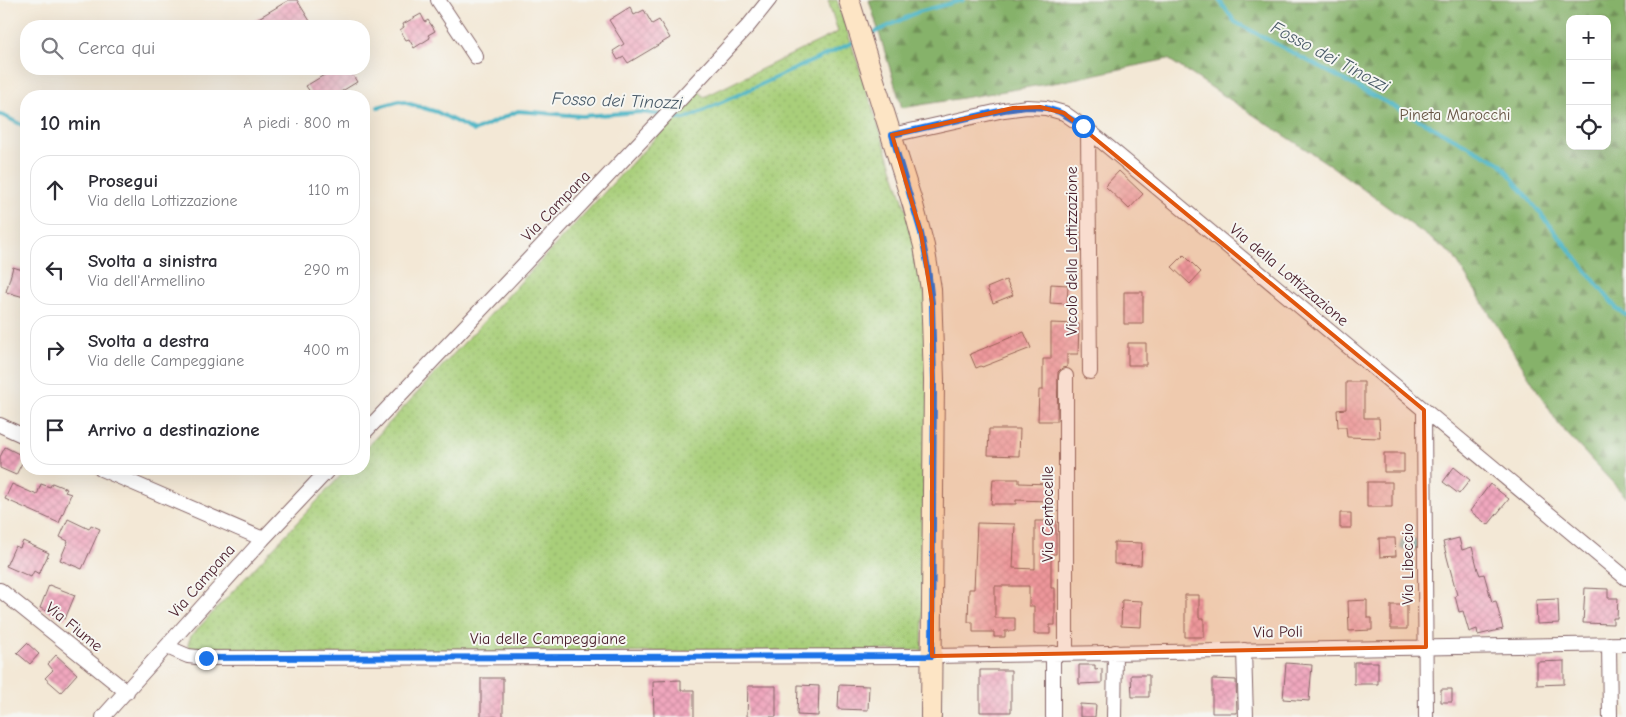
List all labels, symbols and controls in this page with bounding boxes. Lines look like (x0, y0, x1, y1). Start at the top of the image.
map controls (1566, 15, 1611, 150)
button: + (1566, 15, 1611, 60)
water label: Fosso dei Tinozzi (1267, 17, 1394, 97)
search box (20, 20, 370, 75)
icon: search (38, 34, 66, 62)
text: Cerca qui (78, 37, 155, 59)
button: − (1566, 60, 1611, 105)
water label: Fosso dei Tinozzi (551, 88, 684, 114)
button: locate (1566, 105, 1611, 150)
park label: Pineta Marocchi (1399, 106, 1511, 124)
text: 10 min (40, 111, 101, 135)
text: A piedi · 800 m (243, 114, 350, 132)
route start (1072, 115, 1095, 138)
street label: Vicolo della Lottizzazione (1063, 166, 1081, 336)
street label: Via Campana (518, 167, 594, 245)
text: Prosegui (88, 170, 158, 192)
icon: ahead (41, 176, 69, 204)
text: 110 m (308, 181, 349, 199)
text: Via della Lottizzazione (88, 192, 237, 210)
street label: Via della Lottizzazione (1226, 220, 1352, 330)
text: Svolta a sinistra (88, 250, 218, 272)
icon: left (41, 256, 69, 284)
text: 290 m (304, 261, 349, 279)
text: Via dell'Armellino (88, 272, 205, 290)
text: Svolta a destra (88, 330, 209, 352)
icon: right (41, 336, 69, 364)
text: 400 m (303, 341, 349, 359)
text: Via delle Campeggiane (88, 352, 244, 370)
icon: arrive (41, 416, 69, 444)
text: Arrivo a destinazione (88, 419, 260, 441)
street label: Via Centocelle (1039, 466, 1057, 562)
street label: Via Libeccio (1399, 523, 1417, 605)
street label: Via Campana (165, 541, 239, 621)
street label: Via Fiume (42, 599, 106, 655)
street label: Via Poli (1253, 623, 1303, 641)
street label: Via delle Campeggiane (470, 630, 626, 648)
route end (195, 647, 218, 670)

